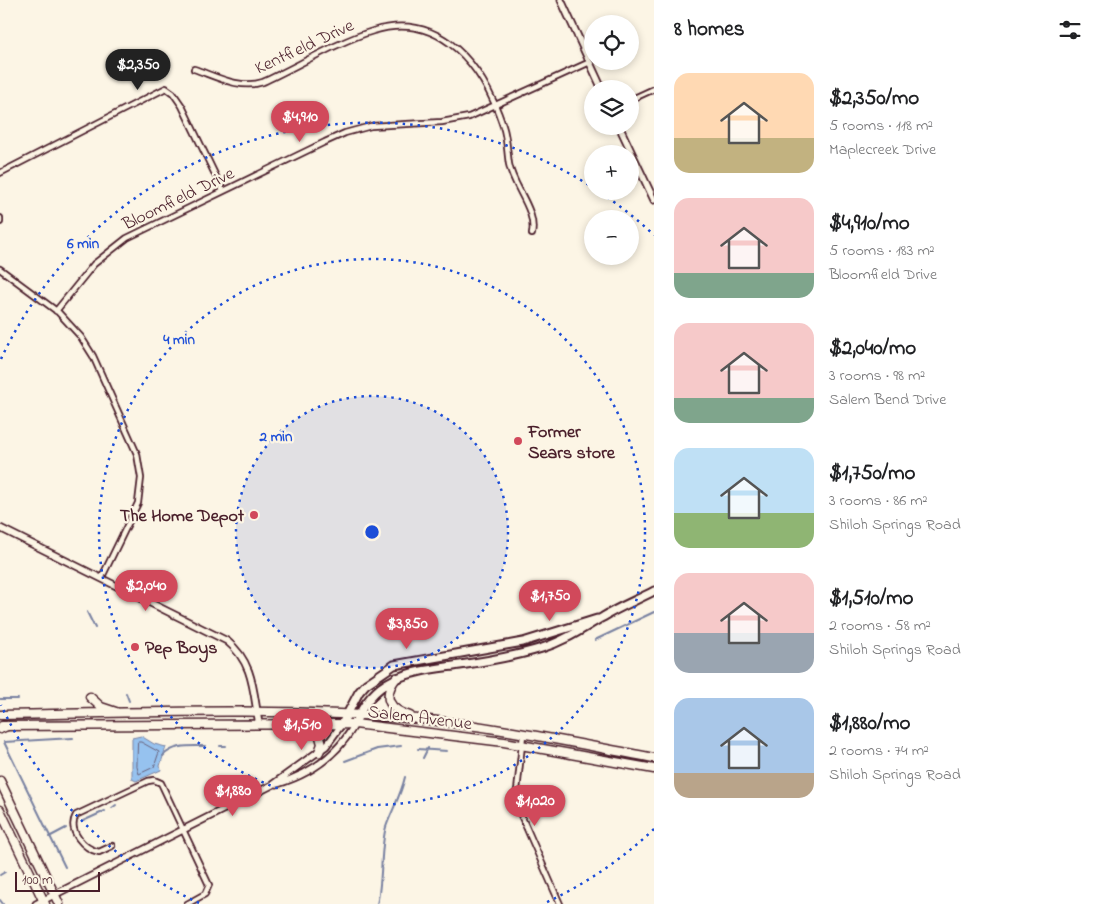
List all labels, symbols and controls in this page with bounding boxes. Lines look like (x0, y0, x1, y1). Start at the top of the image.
street label: Kentfield Drive (251, 13, 359, 82)
map controls (584, 15, 639, 265)
button: locate (584, 15, 639, 70)
text: 8 homes (674, 15, 744, 45)
icon: filters (1056, 16, 1084, 44)
pin: $2,350 (97, 48, 179, 91)
text: $2,350 (116, 53, 160, 77)
button: layers (584, 80, 639, 135)
text: $2,350/mo (829, 84, 919, 114)
icon: home (714, 93, 774, 153)
pin: $4,910 (259, 100, 341, 143)
text: $4,910 (282, 105, 318, 129)
text: 5 rooms · 118 m² (829, 114, 933, 138)
text: Maplecreek Drive (829, 138, 936, 162)
button: + (584, 145, 639, 200)
street label: Bloomfield Drive (118, 161, 240, 239)
text: $4,910/mo (829, 209, 910, 239)
button: − (584, 210, 639, 265)
icon: home (714, 218, 774, 278)
text: 6 min (66, 233, 100, 255)
text: 5 rooms · 183 m² (829, 239, 935, 263)
text: Bloomfield Drive (829, 263, 937, 287)
text: 4 min (162, 329, 195, 351)
text: $2,040/mo (829, 334, 916, 364)
icon: home (714, 343, 774, 403)
text: 3 rooms · 98 m² (829, 364, 925, 388)
text: Salem Bend Drive (829, 388, 946, 412)
place label: Former Sears store (527, 420, 616, 467)
text: 2 min (259, 426, 293, 448)
marker: Former Sears store (512, 435, 524, 447)
text: $1,750/mo (829, 459, 915, 489)
icon: home (714, 468, 774, 528)
text: 3 rooms · 86 m² (829, 489, 927, 513)
place label: The Home Depot (120, 504, 245, 530)
marker: The Home Depot (248, 509, 260, 521)
text: Shiloh Springs Road (829, 513, 961, 537)
centre of rings (363, 523, 381, 541)
pin: $2,040 (105, 570, 187, 612)
text: $2,040 (126, 574, 166, 598)
pin: $1,750 (509, 580, 591, 622)
text: $1,750 (530, 584, 570, 608)
text: $1,510/mo (829, 584, 913, 614)
icon: home (714, 593, 774, 653)
pin: $3,850 (366, 608, 448, 650)
text: $3,850 (386, 612, 428, 636)
text: 2 rooms · 58 m² (829, 614, 931, 638)
place label: Pep Boys (145, 636, 217, 663)
text: Shiloh Springs Road (829, 638, 961, 662)
marker: Pep Boys (129, 641, 141, 653)
street label: Salem Avenue (366, 700, 474, 738)
pin: $1,510 (261, 708, 343, 751)
text: $1,880/mo (829, 709, 911, 739)
text: $1,510 (283, 713, 321, 737)
icon: home (714, 718, 774, 778)
text: 2 rooms · 74 m² (829, 739, 929, 763)
text: Shiloh Springs Road (829, 763, 961, 787)
pin: $1,880 (192, 774, 274, 817)
text: $1,880 (215, 779, 251, 803)
pin: $1,020 (494, 784, 576, 827)
text: $1,020 (515, 789, 555, 813)
scale bar (15, 869, 100, 892)
text: 100 m (22, 870, 53, 891)

